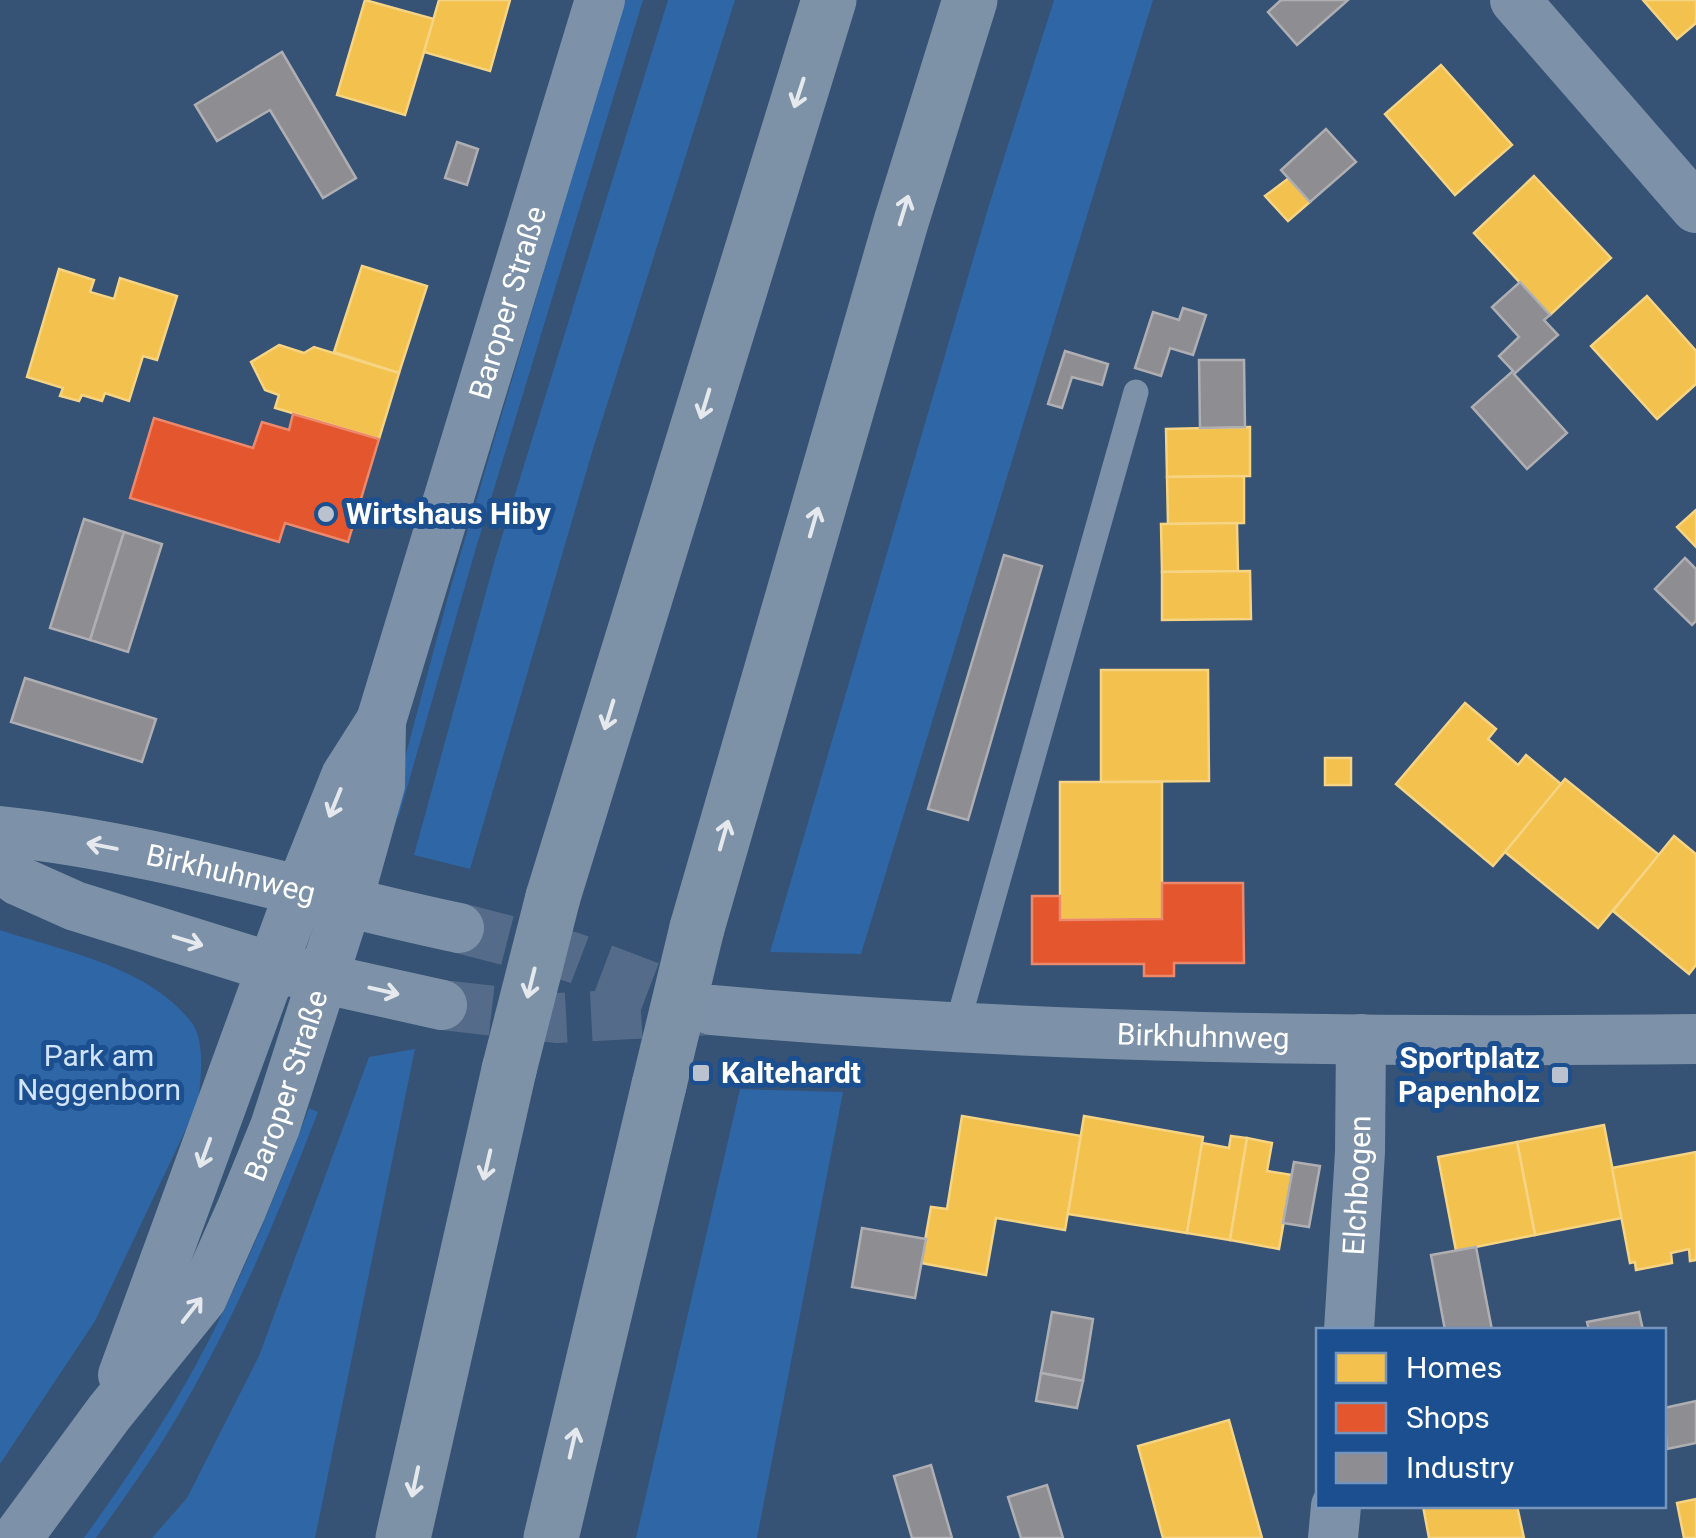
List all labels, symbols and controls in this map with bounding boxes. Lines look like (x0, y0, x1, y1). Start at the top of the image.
one-way arrow (789, 77, 807, 108)
one-way arrow (897, 195, 915, 226)
street label: Baroper Straße (462, 202, 553, 403)
one-way arrow (695, 388, 713, 419)
place label: Wirtshaus Hiby (346, 496, 552, 531)
marker: Wirtshaus Hiby (315, 503, 337, 525)
one-way arrow (806, 507, 824, 538)
one-way arrow (599, 698, 617, 730)
one-way arrow (325, 787, 343, 818)
one-way arrow (716, 819, 734, 851)
one-way arrow (87, 836, 119, 855)
street label: Birkhuhnweg (143, 837, 319, 911)
one-way arrow (172, 933, 204, 951)
one-way arrow (521, 966, 539, 998)
one-way arrow (367, 983, 399, 1002)
street label: Baroper Straße (237, 986, 335, 1186)
street label: Birkhuhnweg (1116, 1016, 1290, 1056)
park label: Park am Neggenborn (17, 1038, 181, 1107)
place label: Sportplatz Papenholz (1398, 1040, 1540, 1109)
place label: Kaltehardt (721, 1055, 861, 1090)
marker: Kaltehardt (690, 1062, 712, 1084)
marker: Sportplatz Papenholz (1549, 1064, 1571, 1086)
street label: Elchbogen (1336, 1115, 1377, 1256)
one-way arrow (195, 1136, 213, 1167)
one-way arrow (477, 1148, 496, 1180)
one-way arrow (181, 1297, 203, 1323)
legend (1316, 1328, 1666, 1508)
text: Homes (1406, 1350, 1502, 1385)
text: Shops (1406, 1400, 1490, 1435)
one-way arrow (565, 1428, 583, 1460)
text: Industry (1406, 1450, 1514, 1485)
one-way arrow (405, 1465, 423, 1497)

